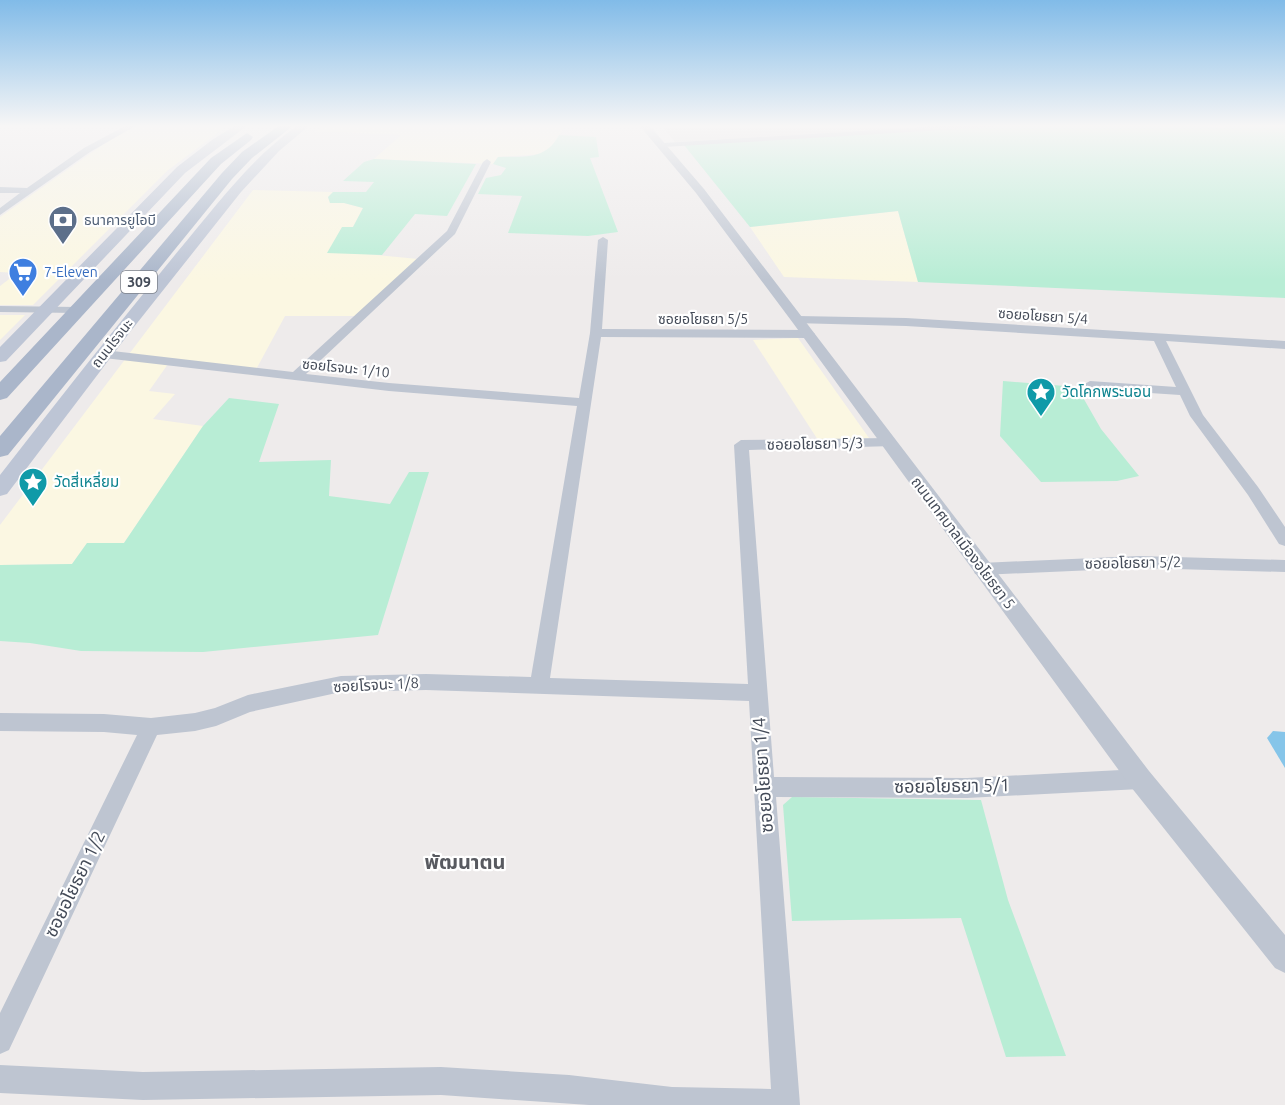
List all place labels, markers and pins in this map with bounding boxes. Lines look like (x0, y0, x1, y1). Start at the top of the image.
bank icon: ธนาคารยูโอบี (47, 204, 79, 246)
place label: ธนาคารยูโอบี (84, 212, 156, 229)
supermarket icon: 7-Eleven (7, 256, 39, 298)
place label: 7-Eleven (44, 264, 98, 280)
place icon: วัดโคกพระนอน (1025, 376, 1057, 418)
place label: วัดโคกพระนอน (1062, 383, 1151, 400)
place icon: วัดสี่เหลี่ยม (17, 466, 49, 508)
place label: วัดสี่เหลี่ยม (54, 471, 119, 490)

